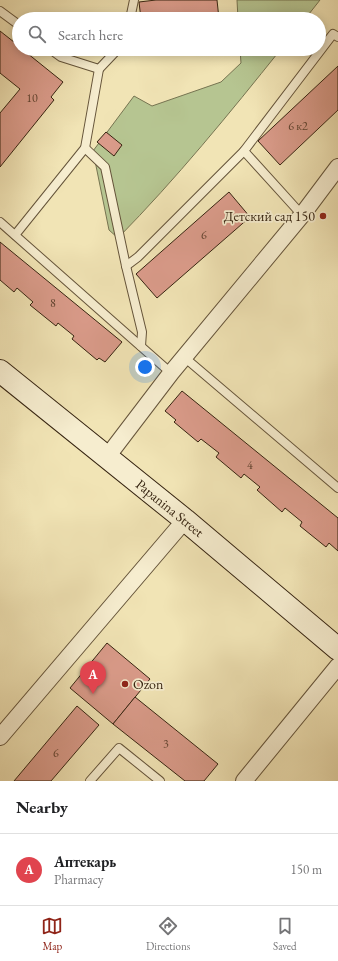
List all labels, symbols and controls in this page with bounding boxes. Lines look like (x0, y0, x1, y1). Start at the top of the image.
search box (12, 12, 326, 56)
icon: search (26, 23, 48, 45)
text: Search here (58, 25, 123, 44)
house number: 10 (26, 90, 38, 106)
house number: 6 к2 (288, 118, 308, 134)
place label: Детский сад 150 (224, 207, 315, 225)
marker: Детский сад 150 (318, 211, 328, 221)
house number: 6 (201, 227, 207, 243)
house number: 8 (50, 295, 56, 311)
your location (135, 357, 155, 377)
house number: 4 (247, 457, 253, 473)
street label: Papanina Street (132, 475, 208, 541)
pin: A (80, 661, 106, 694)
place label: Ozon (133, 675, 164, 693)
marker: Ozon (120, 679, 130, 689)
house number: 3 (163, 736, 169, 752)
house number: 6 (53, 745, 59, 761)
text: Nearby (16, 796, 68, 818)
text: Аптекарь (54, 852, 116, 871)
text: A (24, 861, 34, 878)
text: 150 m (291, 861, 322, 878)
text: Pharmacy (54, 871, 103, 888)
tab: Map (41, 915, 63, 953)
tab: Directions (146, 915, 190, 953)
tab: Saved (273, 915, 297, 953)

